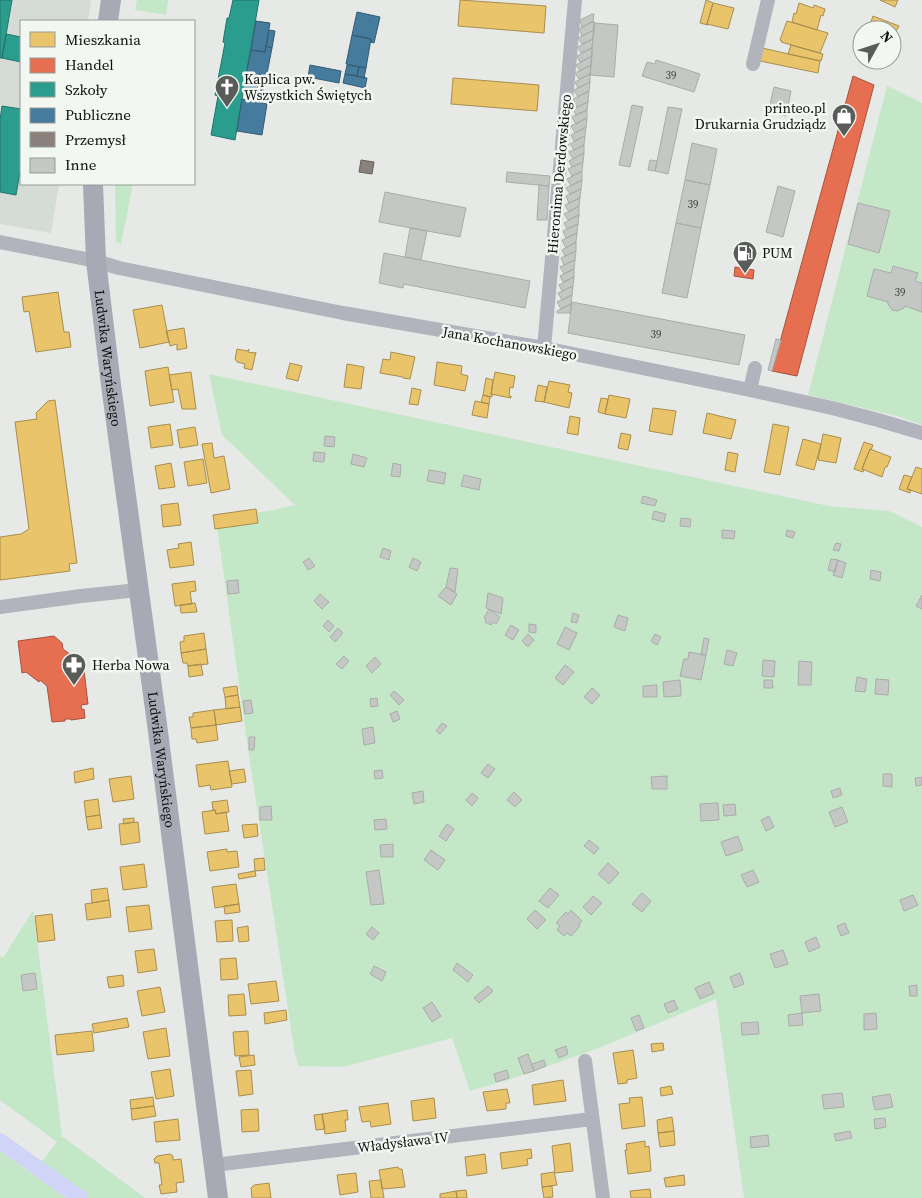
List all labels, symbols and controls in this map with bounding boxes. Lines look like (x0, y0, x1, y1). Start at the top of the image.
legend (20, 20, 195, 185)
north arrow (852, 20, 902, 70)
text: N (876, 26, 898, 47)
text: Mieszkania (65, 29, 141, 50)
text: Handel (65, 54, 114, 75)
house number: 39 (666, 68, 677, 83)
place label: Kaplica pw. Wszystkich Świętych (244, 69, 372, 105)
church icon: Kaplica pw. Wszystkich Świętych (214, 74, 240, 108)
text: Szkoły (65, 79, 108, 100)
street label: Hieronima Derdowskiego (542, 93, 576, 255)
place label: printeo.pl Drukarnia Grudziądz (695, 98, 827, 134)
shop icon: printeo.pl Drukarnia Grudziądz (831, 103, 857, 137)
text: Publiczne (65, 104, 131, 125)
text: Przemysł (65, 129, 126, 150)
text: Inne (65, 154, 97, 175)
house number: 39 (688, 197, 699, 212)
fuel station icon: PUM (732, 240, 758, 274)
place label: PUM (762, 243, 793, 263)
house number: 39 (895, 285, 906, 300)
street label: Ludwika Waryńskiego (90, 289, 127, 428)
street label: Jana Kochanowskiego (440, 321, 579, 365)
house number: 39 (651, 327, 662, 342)
pharmacy icon: Herba Nowa (61, 652, 87, 686)
place label: Herba Nowa (92, 655, 170, 675)
street label: Ludwika Waryńskiego (143, 690, 180, 829)
street label: Władysława IV (356, 1126, 450, 1158)

